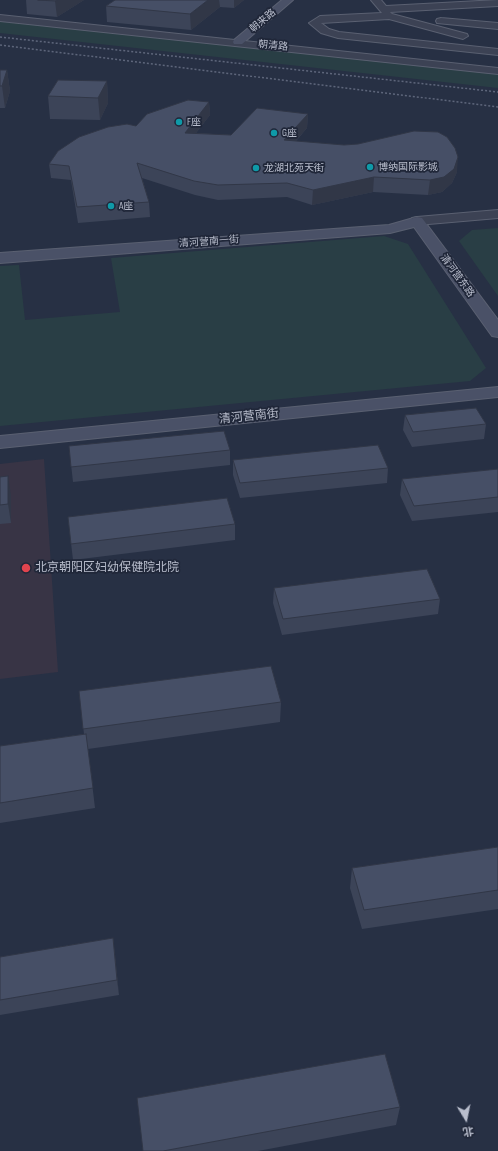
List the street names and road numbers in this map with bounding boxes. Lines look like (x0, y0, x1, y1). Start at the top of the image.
street label: 朝来路 (248, 7, 278, 35)
street label: 朝清路 (257, 38, 289, 54)
street label: 清河营南一街 (179, 234, 239, 250)
street label: 清河营东路 (437, 252, 477, 300)
street label: 清河营南街 (218, 407, 280, 427)

